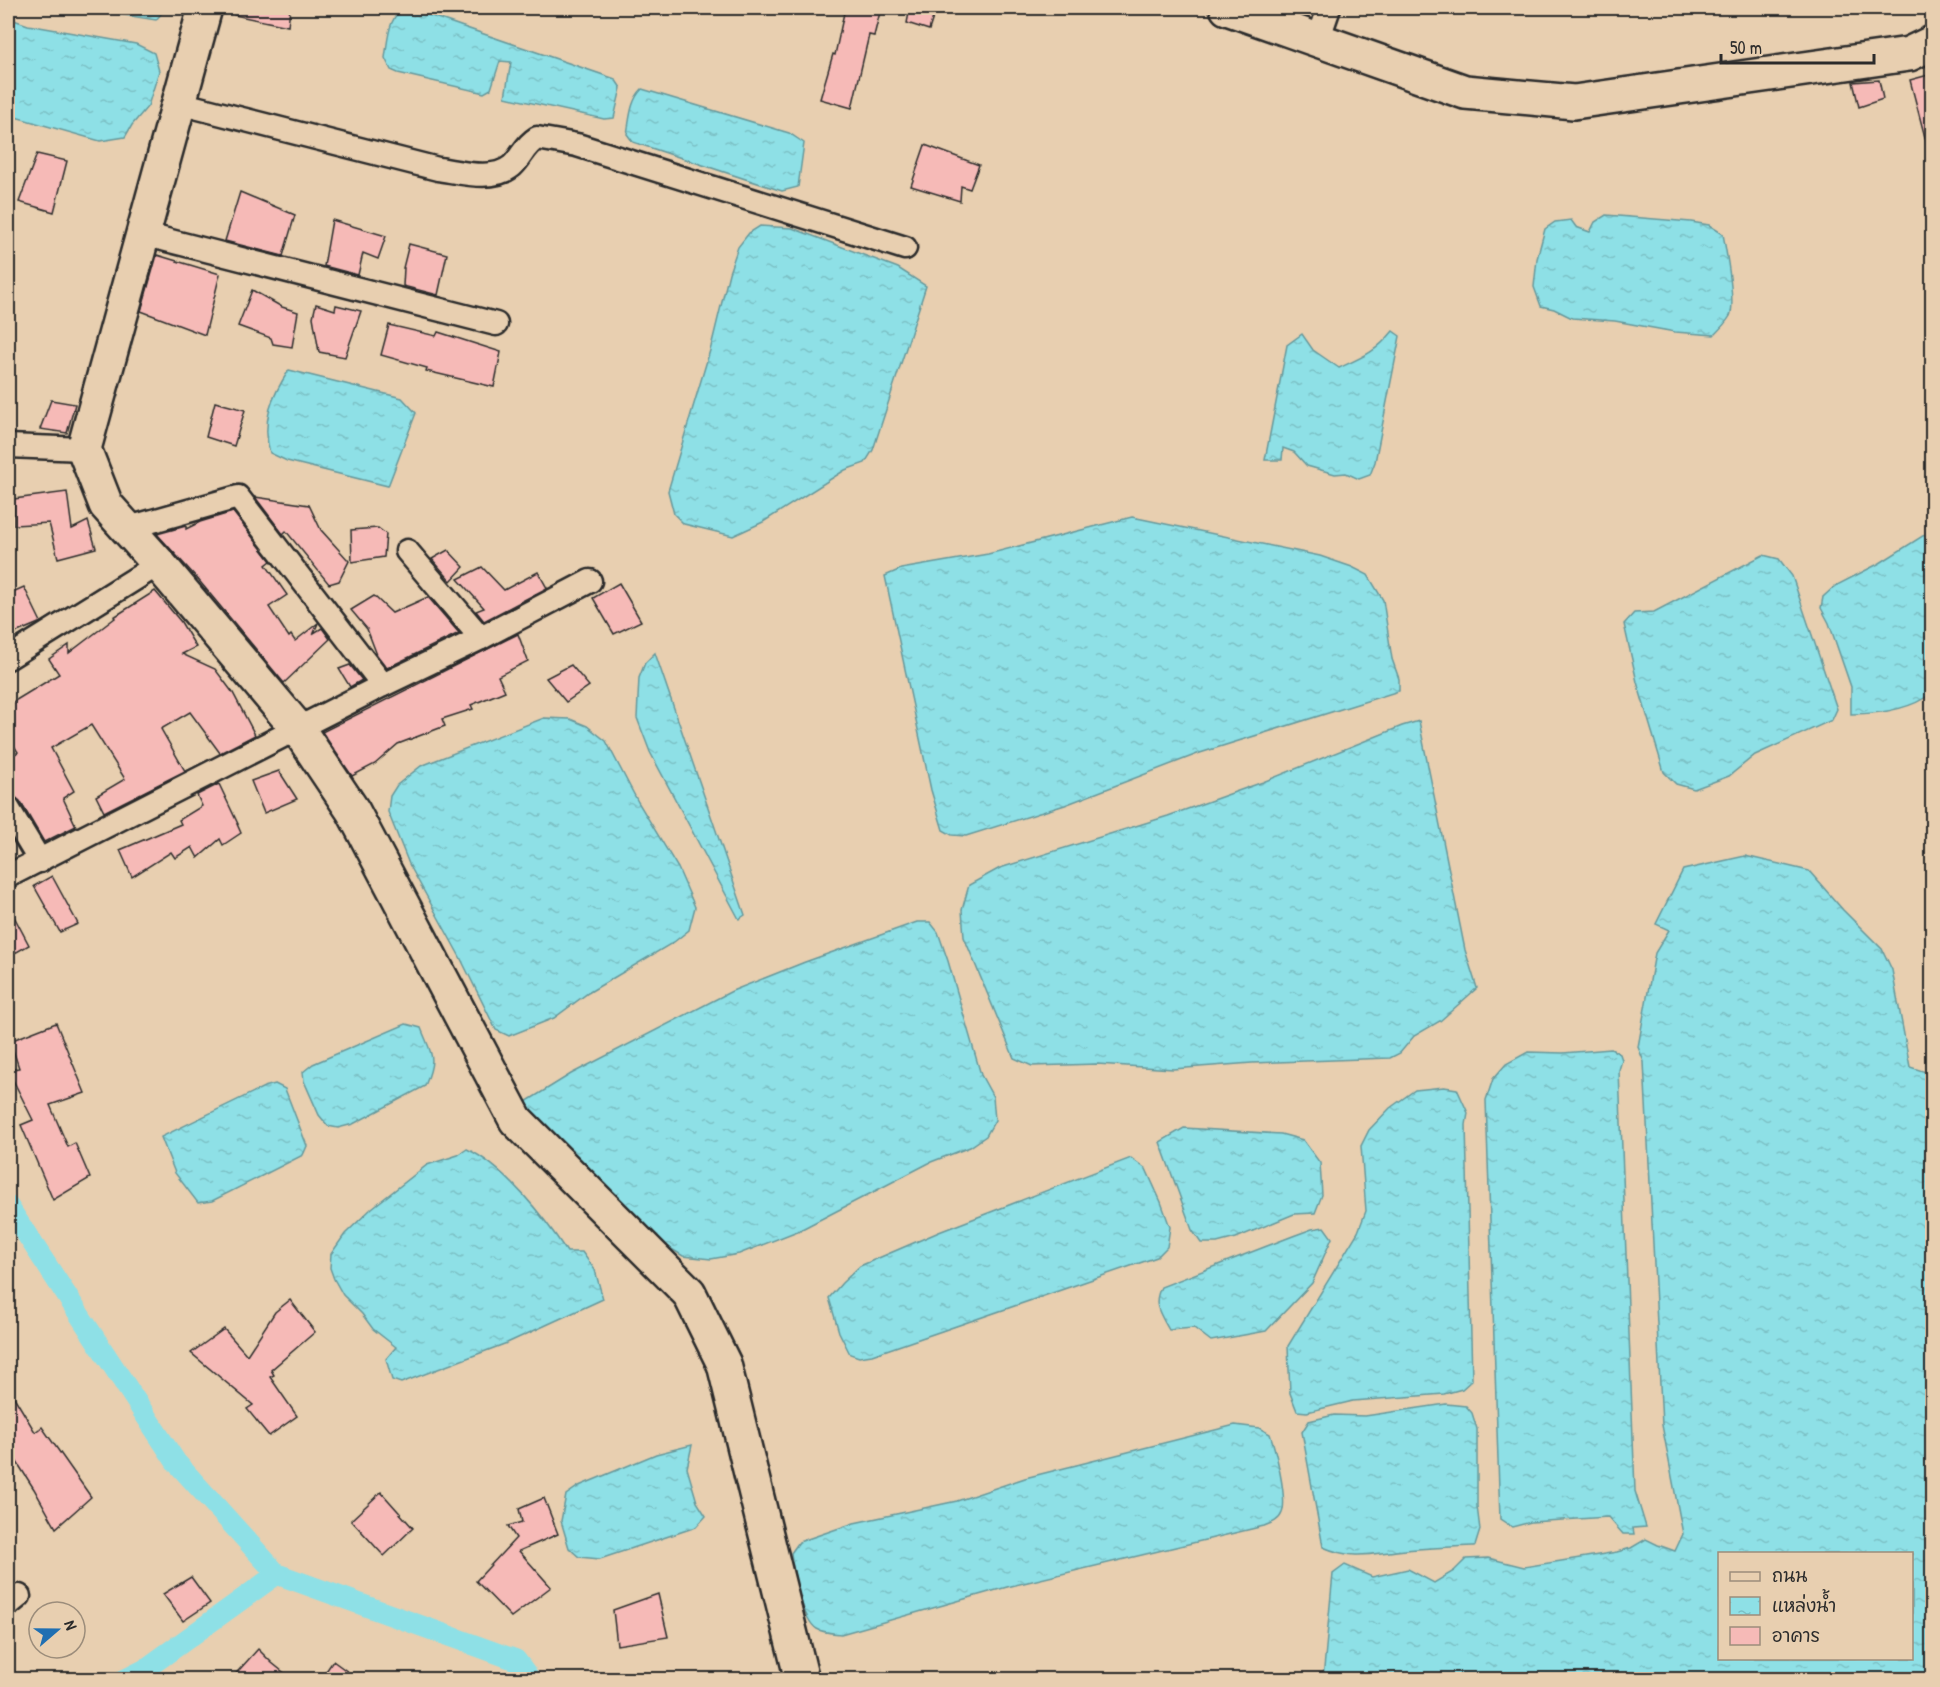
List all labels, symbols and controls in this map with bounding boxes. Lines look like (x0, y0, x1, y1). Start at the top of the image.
scale bar (1721, 27, 1874, 65)
text: 50 m (1730, 35, 1762, 60)
legend (1718, 1552, 1913, 1660)
text: ถนน (1772, 1563, 1807, 1588)
text: แหล่งน้ำ (1772, 1589, 1836, 1618)
north arrow (27, 1600, 87, 1660)
text: N (59, 1617, 83, 1633)
text: อาคาร (1772, 1623, 1820, 1648)

